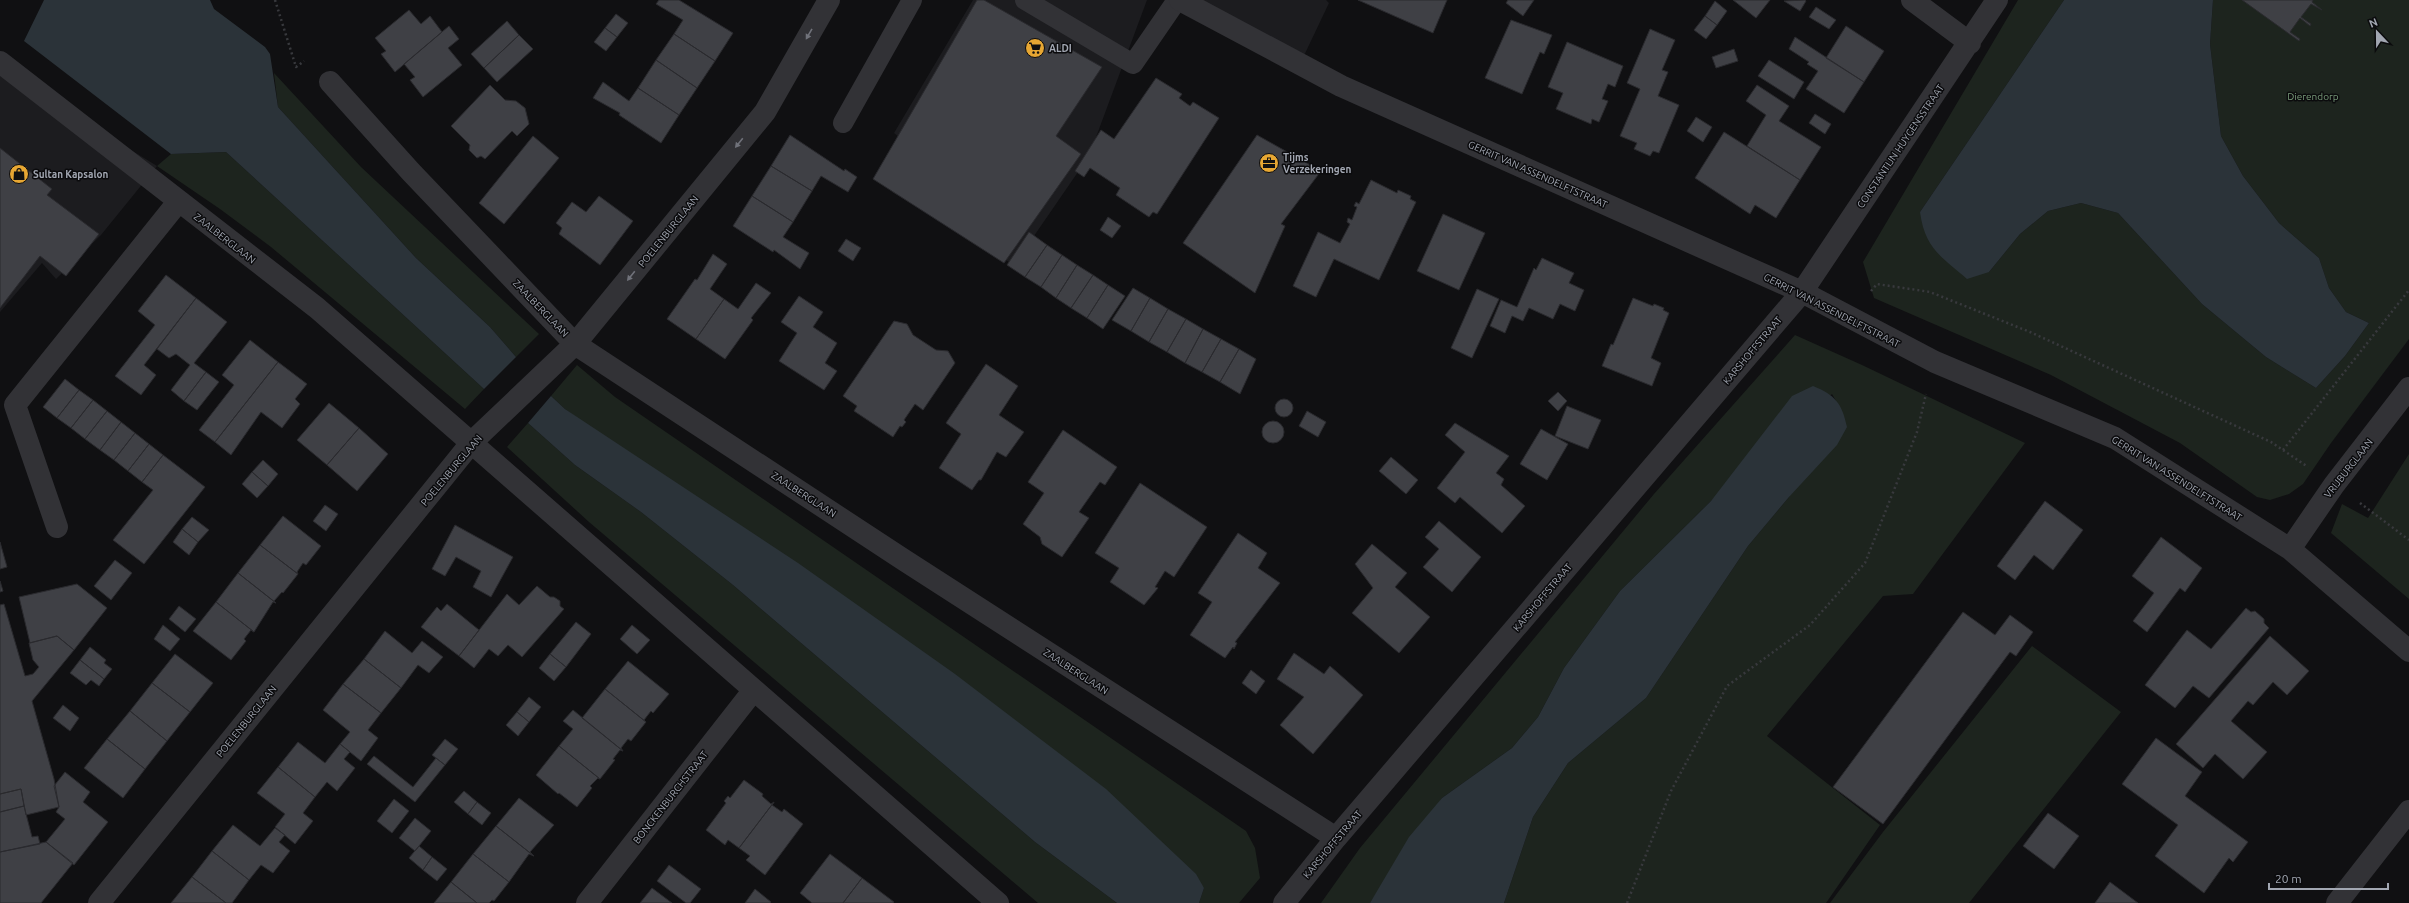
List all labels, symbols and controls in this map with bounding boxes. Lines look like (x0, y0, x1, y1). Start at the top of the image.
north arrow (2357, 12, 2397, 52)
text: N (2367, 16, 2379, 30)
one-way arrow (806, 28, 813, 40)
supermarket icon: ALDI (1024, 37, 1046, 59)
place label: ALDI (1049, 43, 1072, 54)
street label: CONSTANTIJN HUYGENSSTRAAT (1855, 82, 1946, 210)
park label: Dierendorp (2287, 91, 2339, 102)
one-way arrow (735, 138, 744, 148)
street label: GERRIT VAN ASSENDELFTSTRAAT (1467, 139, 1609, 210)
office icon: Tijms Verzekeringen (1258, 152, 1280, 174)
place label: Tijms Verzekeringen (1283, 152, 1351, 175)
shop icon: Sultan Kapsalon (8, 163, 30, 185)
place label: Sultan Kapsalon (33, 169, 109, 180)
street label: POELENBURGLAAN (636, 193, 701, 269)
street label: ZAALBERGLAAN (192, 211, 258, 266)
one-way arrow (626, 271, 635, 282)
street label: GERRIT VAN ASSENDELFTSTRAAT (1762, 271, 1902, 350)
street label: ZAALBERGLAAN (511, 278, 571, 339)
street label: KARSHOFFSTRAAT (1721, 314, 1784, 387)
street label: POELENBURGLAAN (419, 433, 484, 508)
street label: GERRIT VAN ASSENDELFTSTRAAT (2110, 434, 2244, 523)
street label: VRIJBURGLAAN (2322, 437, 2375, 500)
street label: ZAALBERGLAAN (769, 469, 838, 519)
street label: KARSHOFFSTRAAT (1511, 561, 1574, 634)
street label: ZAALBERGLAAN (1041, 646, 1110, 696)
street label: POELENBURGLAAN (214, 683, 279, 759)
street label: BONCKENBURCHSTRAAT (631, 749, 710, 846)
street label: KARSHOFFSTRAAT (1301, 808, 1364, 881)
scale bar (2269, 865, 2388, 891)
text: 20 m (2275, 872, 2302, 885)

